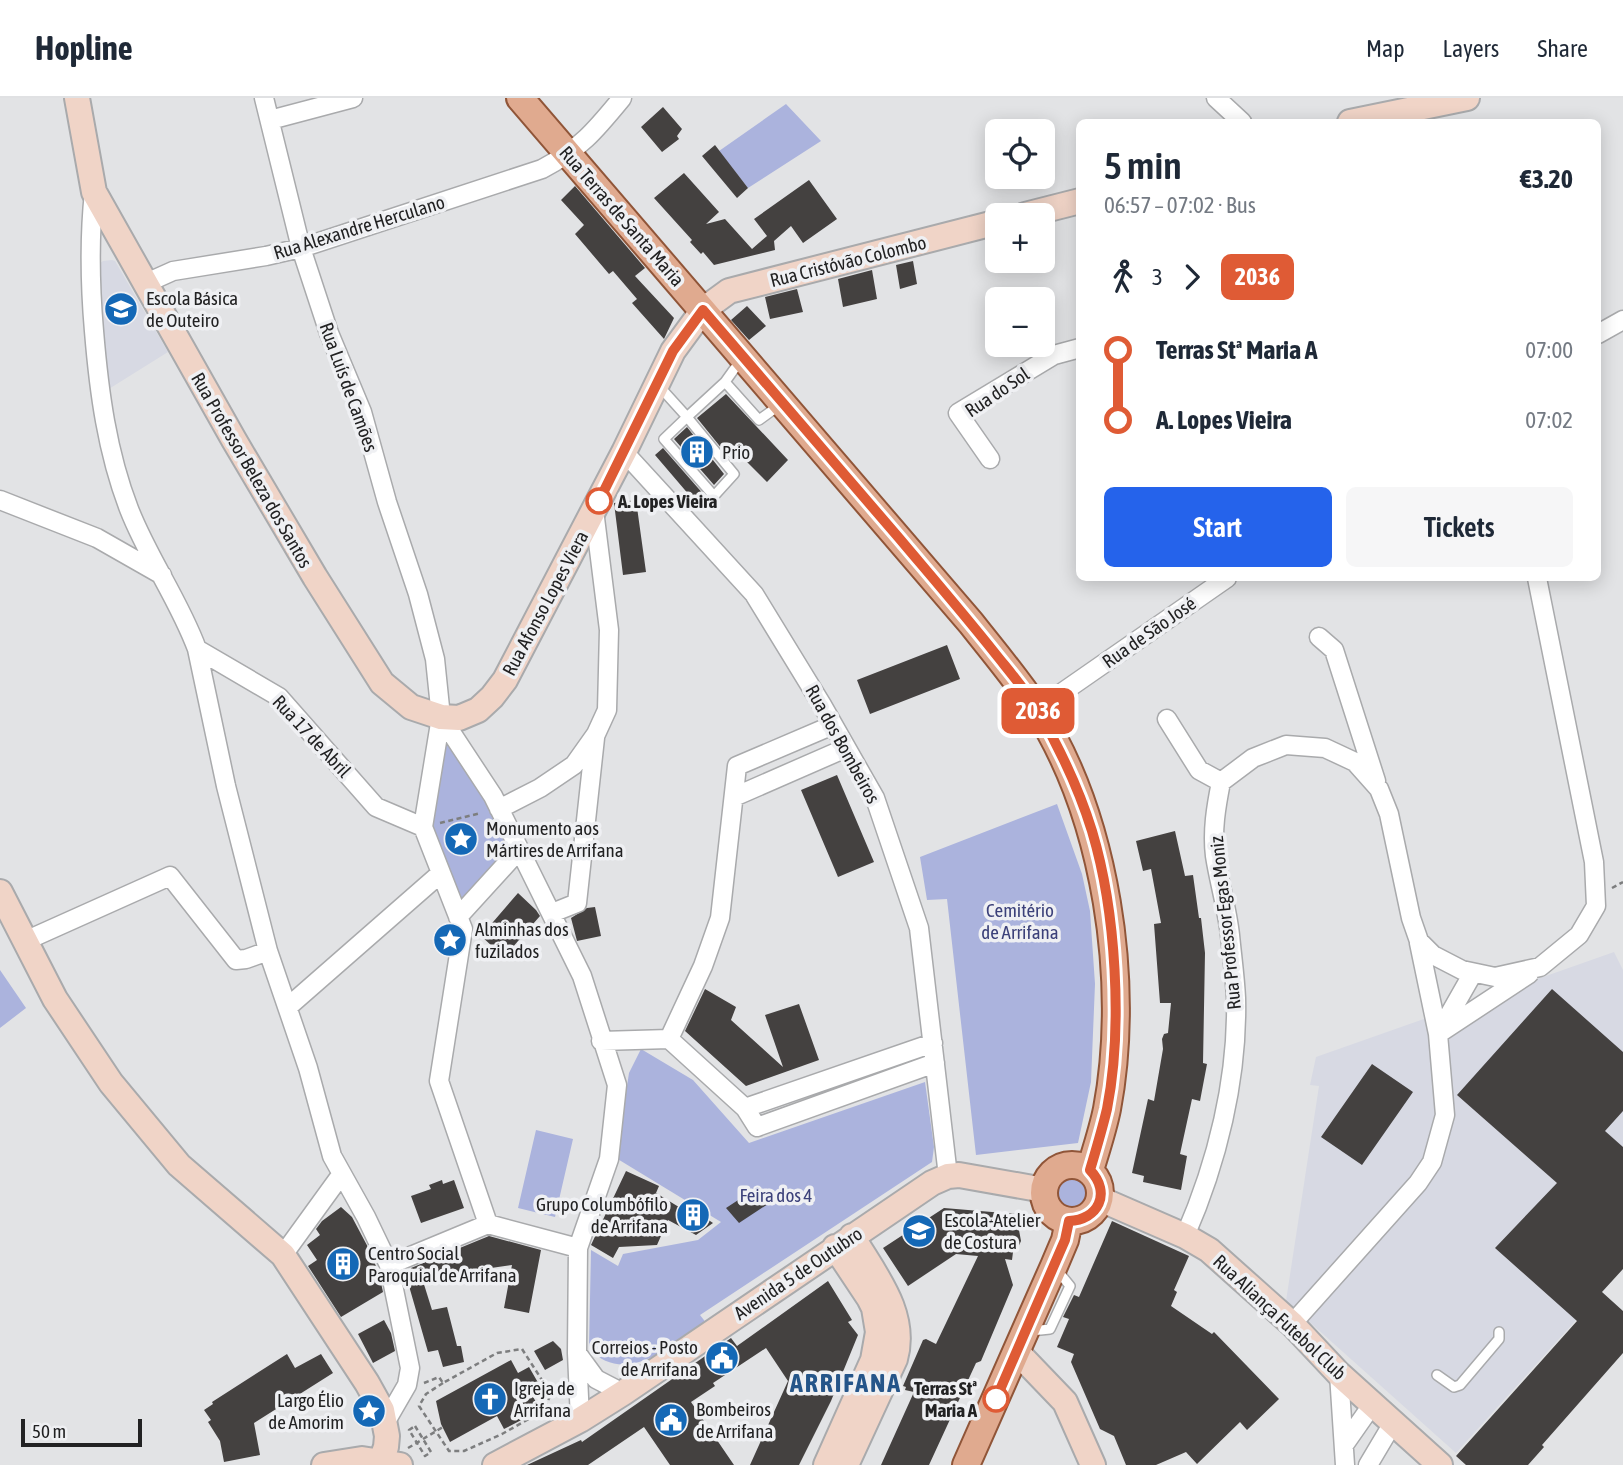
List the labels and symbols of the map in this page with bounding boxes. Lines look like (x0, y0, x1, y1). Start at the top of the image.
street label: Rua Terras de Santa Maria (555, 141, 689, 291)
street label: Rua Alexandre Herculano (271, 190, 447, 264)
street label: Rua Cristóvão Colombo (768, 231, 928, 291)
place label: Escola Básica de Outeiro (146, 287, 238, 331)
school or university icon: Escola Básica de Outeiro (102, 290, 140, 328)
street label: Rua Luís de Camões (315, 319, 383, 455)
street label: Rua do Sol (961, 363, 1033, 421)
street label: Rua Professor Beleza dos Santos (187, 368, 317, 572)
building icon: Prio (678, 433, 716, 471)
place label: Prio (722, 441, 750, 463)
marker: A. Lopes Vieira (586, 488, 612, 514)
place label: A. Lopes Vieira (617, 490, 717, 512)
street label: Rua Afonso Lopes Viera (498, 527, 592, 679)
street label: Rua de São José (1098, 592, 1200, 672)
street label: Rua dos Bombeiros (801, 681, 885, 807)
line badge: 2036 (989, 688, 1087, 734)
street label: Rua 17 de Abril (268, 690, 356, 782)
place label: Monumento aos Mártires de Arrifana (486, 817, 624, 861)
place icon: Monumento aos Mártires de Arrifana (442, 820, 480, 858)
street label: Rua Professor Egas Moniz (1205, 835, 1245, 1011)
park label: Cemitério de Arrifana (981, 899, 1059, 943)
place label: Alminhas dos fuzilados (475, 918, 569, 962)
place icon: Alminhas dos fuzilados (431, 921, 469, 959)
park label: Feira dos 4 (739, 1184, 813, 1206)
place label: Grupo Columbófilo de Arrifana (536, 1193, 668, 1237)
building icon: Grupo Columbófilo de Arrifana (674, 1196, 712, 1234)
place label: Escola-Atelier de Costura (944, 1209, 1041, 1253)
school or university icon: Escola-Atelier de Costura (900, 1212, 938, 1250)
street label: Avenida 5 de Outubro (730, 1222, 866, 1324)
place label: Centro Social Paroquial de Arrifana (368, 1242, 517, 1286)
building icon: Centro Social Paroquial de Arrifana (324, 1245, 362, 1283)
street label: Rua Aliança Futebol Club (1209, 1250, 1351, 1384)
place label: Correios - Posto de Arrifana (592, 1336, 698, 1380)
public building icon: Correios - Posto de Arrifana (703, 1339, 741, 1377)
district label: ARRIFANA (789, 1368, 902, 1398)
place label: Igreja de Arrifana (514, 1377, 575, 1421)
place label: Terras Stª Maria A (914, 1377, 978, 1421)
church icon: Igreja de Arrifana (471, 1380, 509, 1418)
marker: Terras Stª Maria A (983, 1386, 1009, 1412)
place label: Largo Élio de Amorim (268, 1389, 344, 1433)
place icon: Largo Élio de Amorim (350, 1392, 388, 1430)
place label: Bombeiros de Arrifana (696, 1398, 773, 1442)
public building icon: Bombeiros de Arrifana (652, 1401, 690, 1439)
scale bar (21, 1416, 142, 1448)

